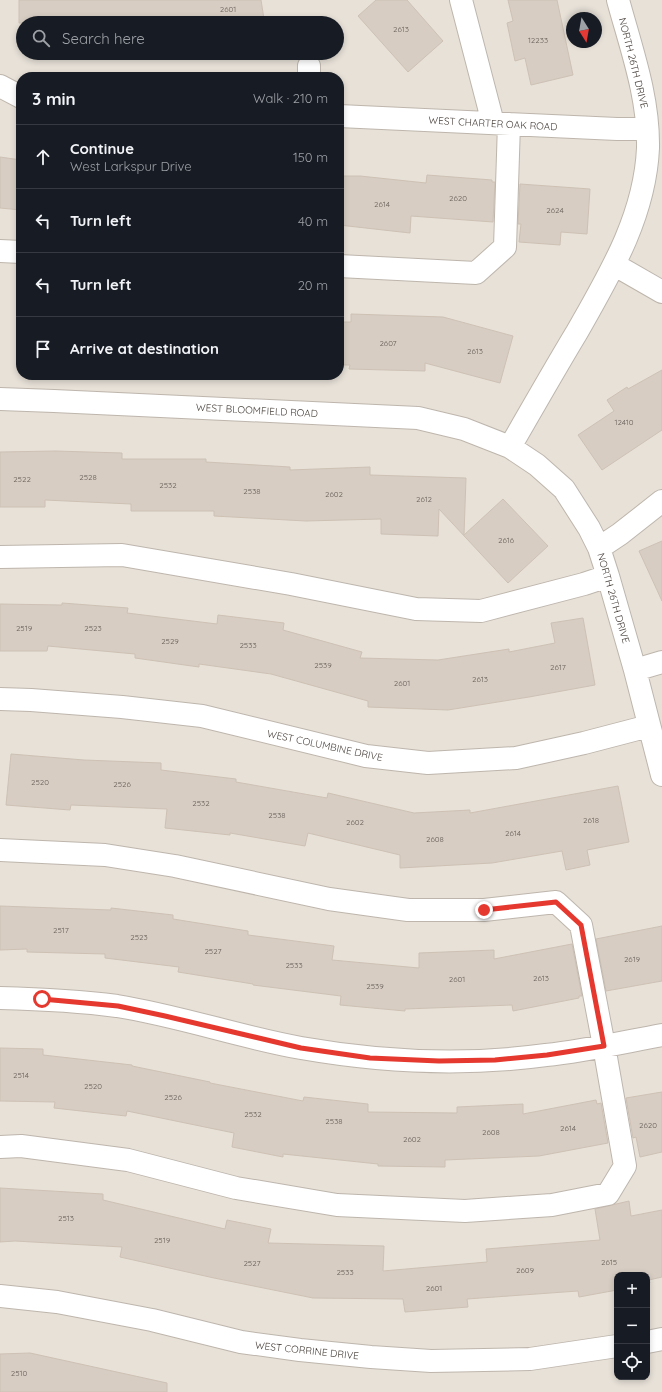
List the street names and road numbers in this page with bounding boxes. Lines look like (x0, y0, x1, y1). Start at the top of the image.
street label: NORTH 26TH DRIVE (616, 16, 651, 110)
street label: WEST CHARTER OAK ROAD (428, 114, 558, 133)
street label: WEST BLOOMFIELD ROAD (196, 401, 318, 420)
street label: NORTH 26TH DRIVE (594, 552, 633, 645)
street label: WEST COLUMBINE DRIVE (266, 727, 384, 764)
street label: WEST CORRINE DRIVE (254, 1339, 360, 1362)

